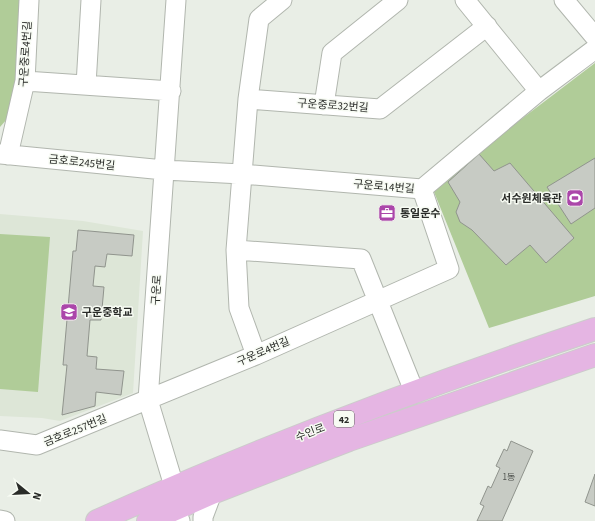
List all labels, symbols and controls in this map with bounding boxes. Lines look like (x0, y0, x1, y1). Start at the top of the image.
street label: 구운중로4번길 (16, 20, 35, 88)
street label: 구운중로32번길 (297, 96, 369, 115)
street label: 금호로245번길 (48, 152, 116, 173)
street label: 구운로14번길 (353, 176, 415, 197)
sports icon: 서수원체육관 (565, 188, 585, 208)
place label: 서수원체육관 (501, 191, 562, 206)
office icon: 통일운수 (377, 203, 397, 223)
place label: 통일운수 (400, 206, 440, 221)
street label: 구운로 (148, 274, 165, 306)
school or university icon: 구운중학교 (59, 302, 79, 322)
place label: 구운중학교 (82, 305, 133, 320)
street label: 구운로4번길 (234, 334, 292, 369)
street label: 금호로257번길 (41, 411, 109, 450)
road number: 42 (334, 411, 354, 427)
street label: 수인로 (293, 420, 327, 445)
house number: 1동 (503, 471, 515, 484)
north arrow (8, 473, 48, 513)
text: N (29, 490, 45, 502)

